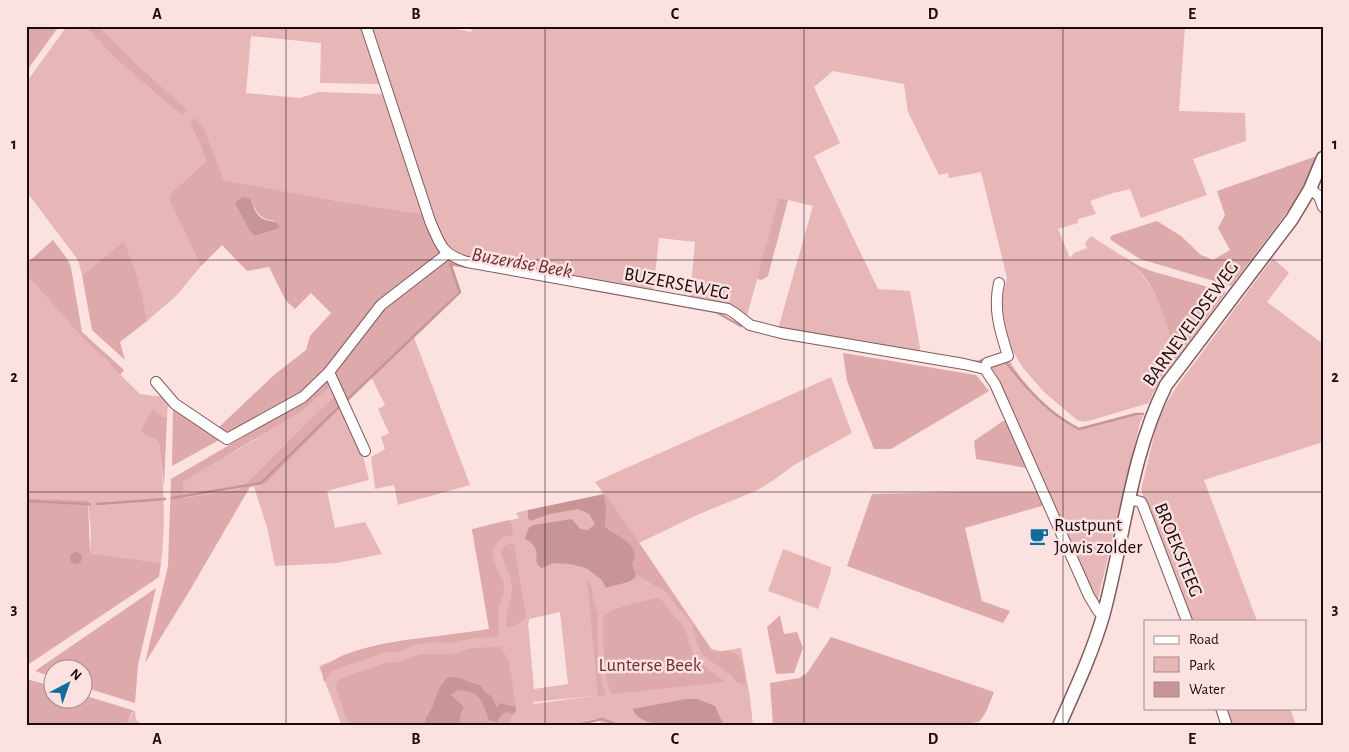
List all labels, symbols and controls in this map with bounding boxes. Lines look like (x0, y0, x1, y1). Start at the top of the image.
text: A (152, 6, 162, 22)
text: B (411, 6, 421, 22)
text: C (671, 6, 680, 22)
text: D (928, 6, 939, 22)
text: E (1188, 6, 1196, 22)
text: 1 (11, 136, 17, 152)
text: 1 (1332, 136, 1338, 152)
water label: Buzerdse Beek (470, 244, 574, 282)
street label: BARNEVELDSEWEG (1139, 258, 1243, 390)
street label: BUZERSEWEG (623, 264, 731, 304)
text: 2 (10, 369, 18, 385)
text: 2 (1331, 369, 1339, 385)
street label: BROEKSTEEG (1151, 500, 1205, 600)
place label: Rustpunt Jowis zolder (1054, 516, 1142, 557)
cafe icon: Rustpunt Jowis zolder (1028, 525, 1050, 547)
text: 3 (11, 601, 18, 617)
text: 3 (1332, 601, 1339, 617)
legend (1144, 620, 1306, 710)
text: Road (1189, 632, 1219, 647)
park label: Lunterse Beek (599, 656, 702, 675)
text: Park (1189, 658, 1215, 673)
north arrow (42, 660, 92, 710)
text: N (68, 666, 84, 683)
text: Water (1189, 682, 1225, 697)
text: A (152, 731, 162, 747)
text: B (411, 731, 421, 747)
text: C (671, 731, 680, 747)
text: D (928, 731, 939, 747)
text: E (1188, 731, 1196, 747)

